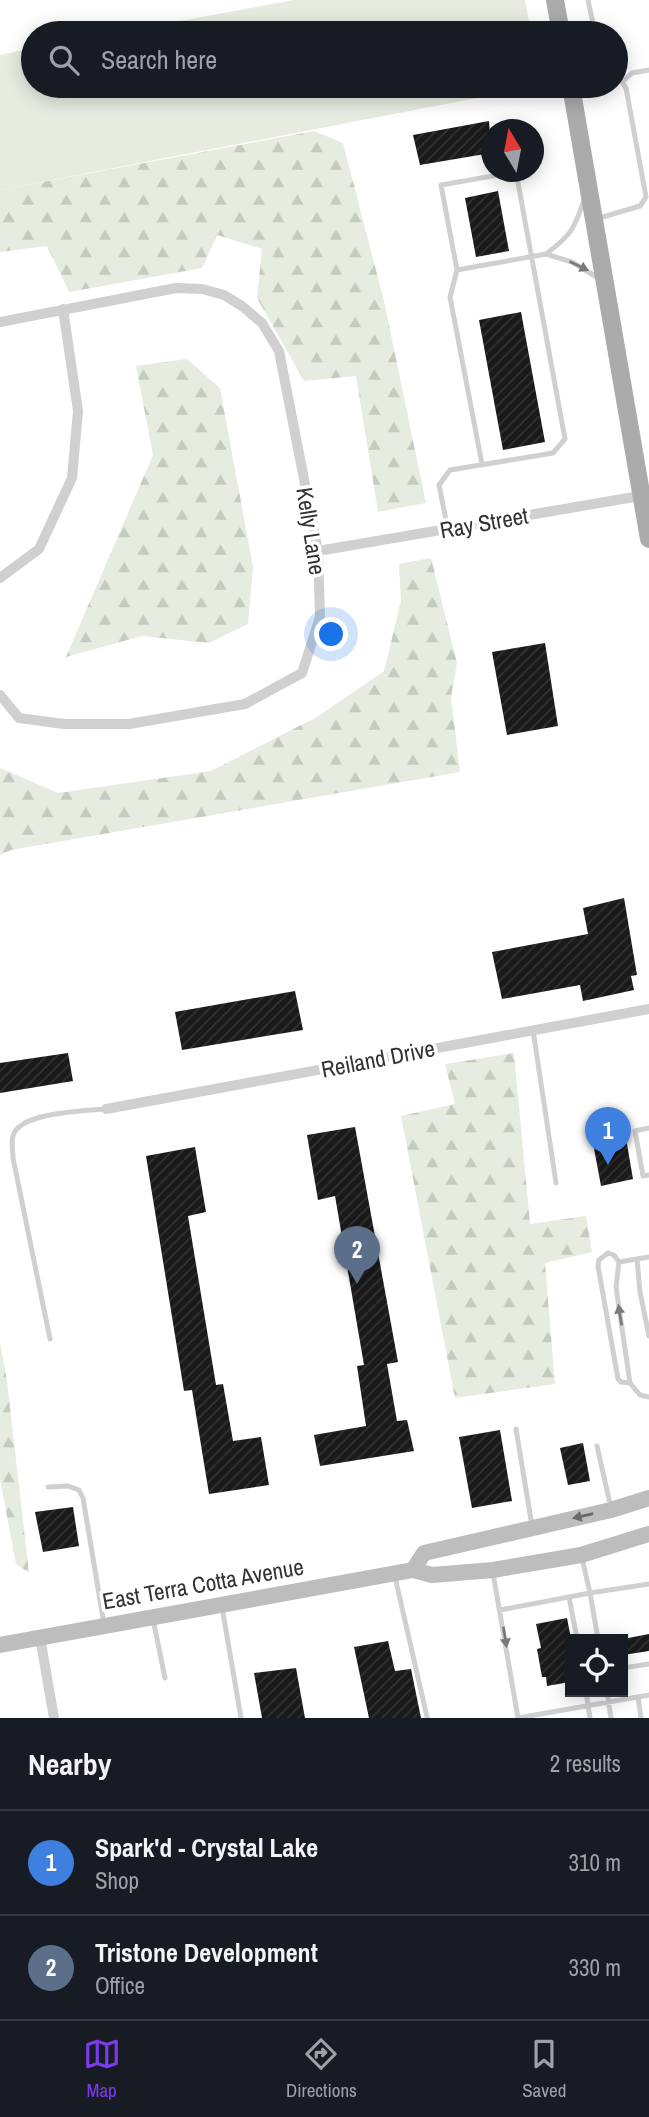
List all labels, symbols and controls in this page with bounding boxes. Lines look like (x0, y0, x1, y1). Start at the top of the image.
search box (21, 21, 628, 98)
icon: search (45, 41, 83, 79)
text: Search here (101, 42, 217, 77)
north arrow (481, 119, 544, 182)
one-way arrow (569, 260, 589, 272)
street label: Kelly Lane (289, 485, 334, 577)
street label: Ray Street (437, 500, 530, 546)
your location (314, 617, 348, 651)
street label: Reiland Drive (318, 1032, 437, 1085)
pin: 1 (585, 1107, 631, 1165)
pin: 2 (334, 1226, 380, 1284)
one-way arrow (614, 1304, 625, 1326)
one-way arrow (572, 1511, 594, 1522)
street label: East Terra Cotta Avenue (100, 1551, 306, 1616)
one-way arrow (500, 1626, 511, 1648)
map controls (565, 1634, 628, 1697)
button: locate (565, 1634, 628, 1697)
text: Nearby (28, 1744, 111, 1784)
text: 2 results (550, 1748, 621, 1779)
text: Spark'd - Crystal Lake (95, 1830, 318, 1865)
text: 1 (46, 1847, 56, 1878)
text: 310 m (569, 1847, 621, 1878)
text: Shop (95, 1865, 139, 1896)
text: Tristone Development (95, 1935, 318, 1970)
text: 2 (46, 1952, 56, 1983)
text: 330 m (569, 1952, 621, 1983)
text: Office (95, 1970, 145, 2001)
tab: Map (83, 2035, 121, 2103)
tab: Directions (286, 2035, 357, 2103)
tab: Saved (522, 2035, 566, 2103)

